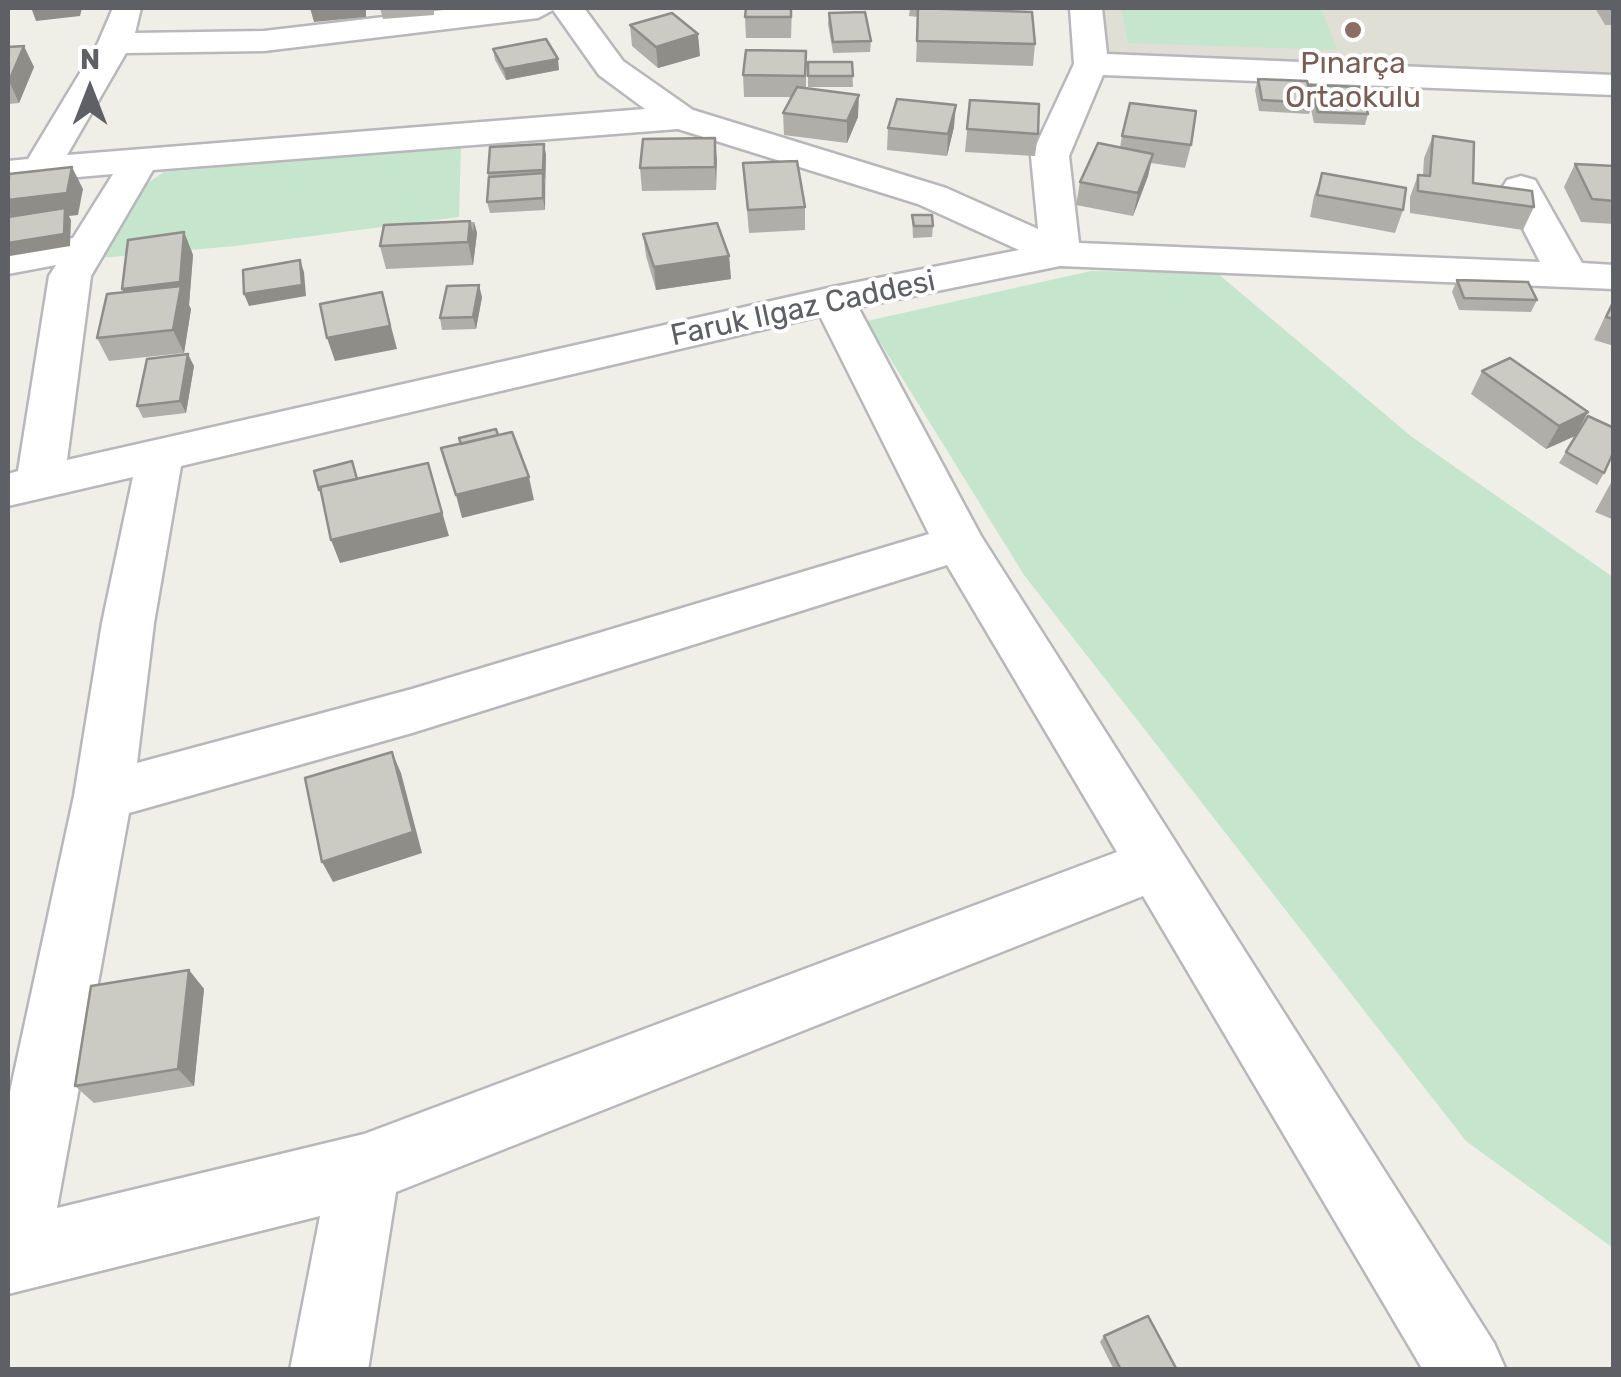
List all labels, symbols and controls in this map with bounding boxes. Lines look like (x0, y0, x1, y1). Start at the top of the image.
marker: Pınarça Ortaokulu (1342, 19, 1364, 41)
north arrow (40, 40, 140, 140)
text: N (80, 43, 100, 76)
place label: Pınarça Ortaokulu (1285, 46, 1421, 116)
street label: Faruk Ilgaz Caddesi (667, 263, 939, 355)

